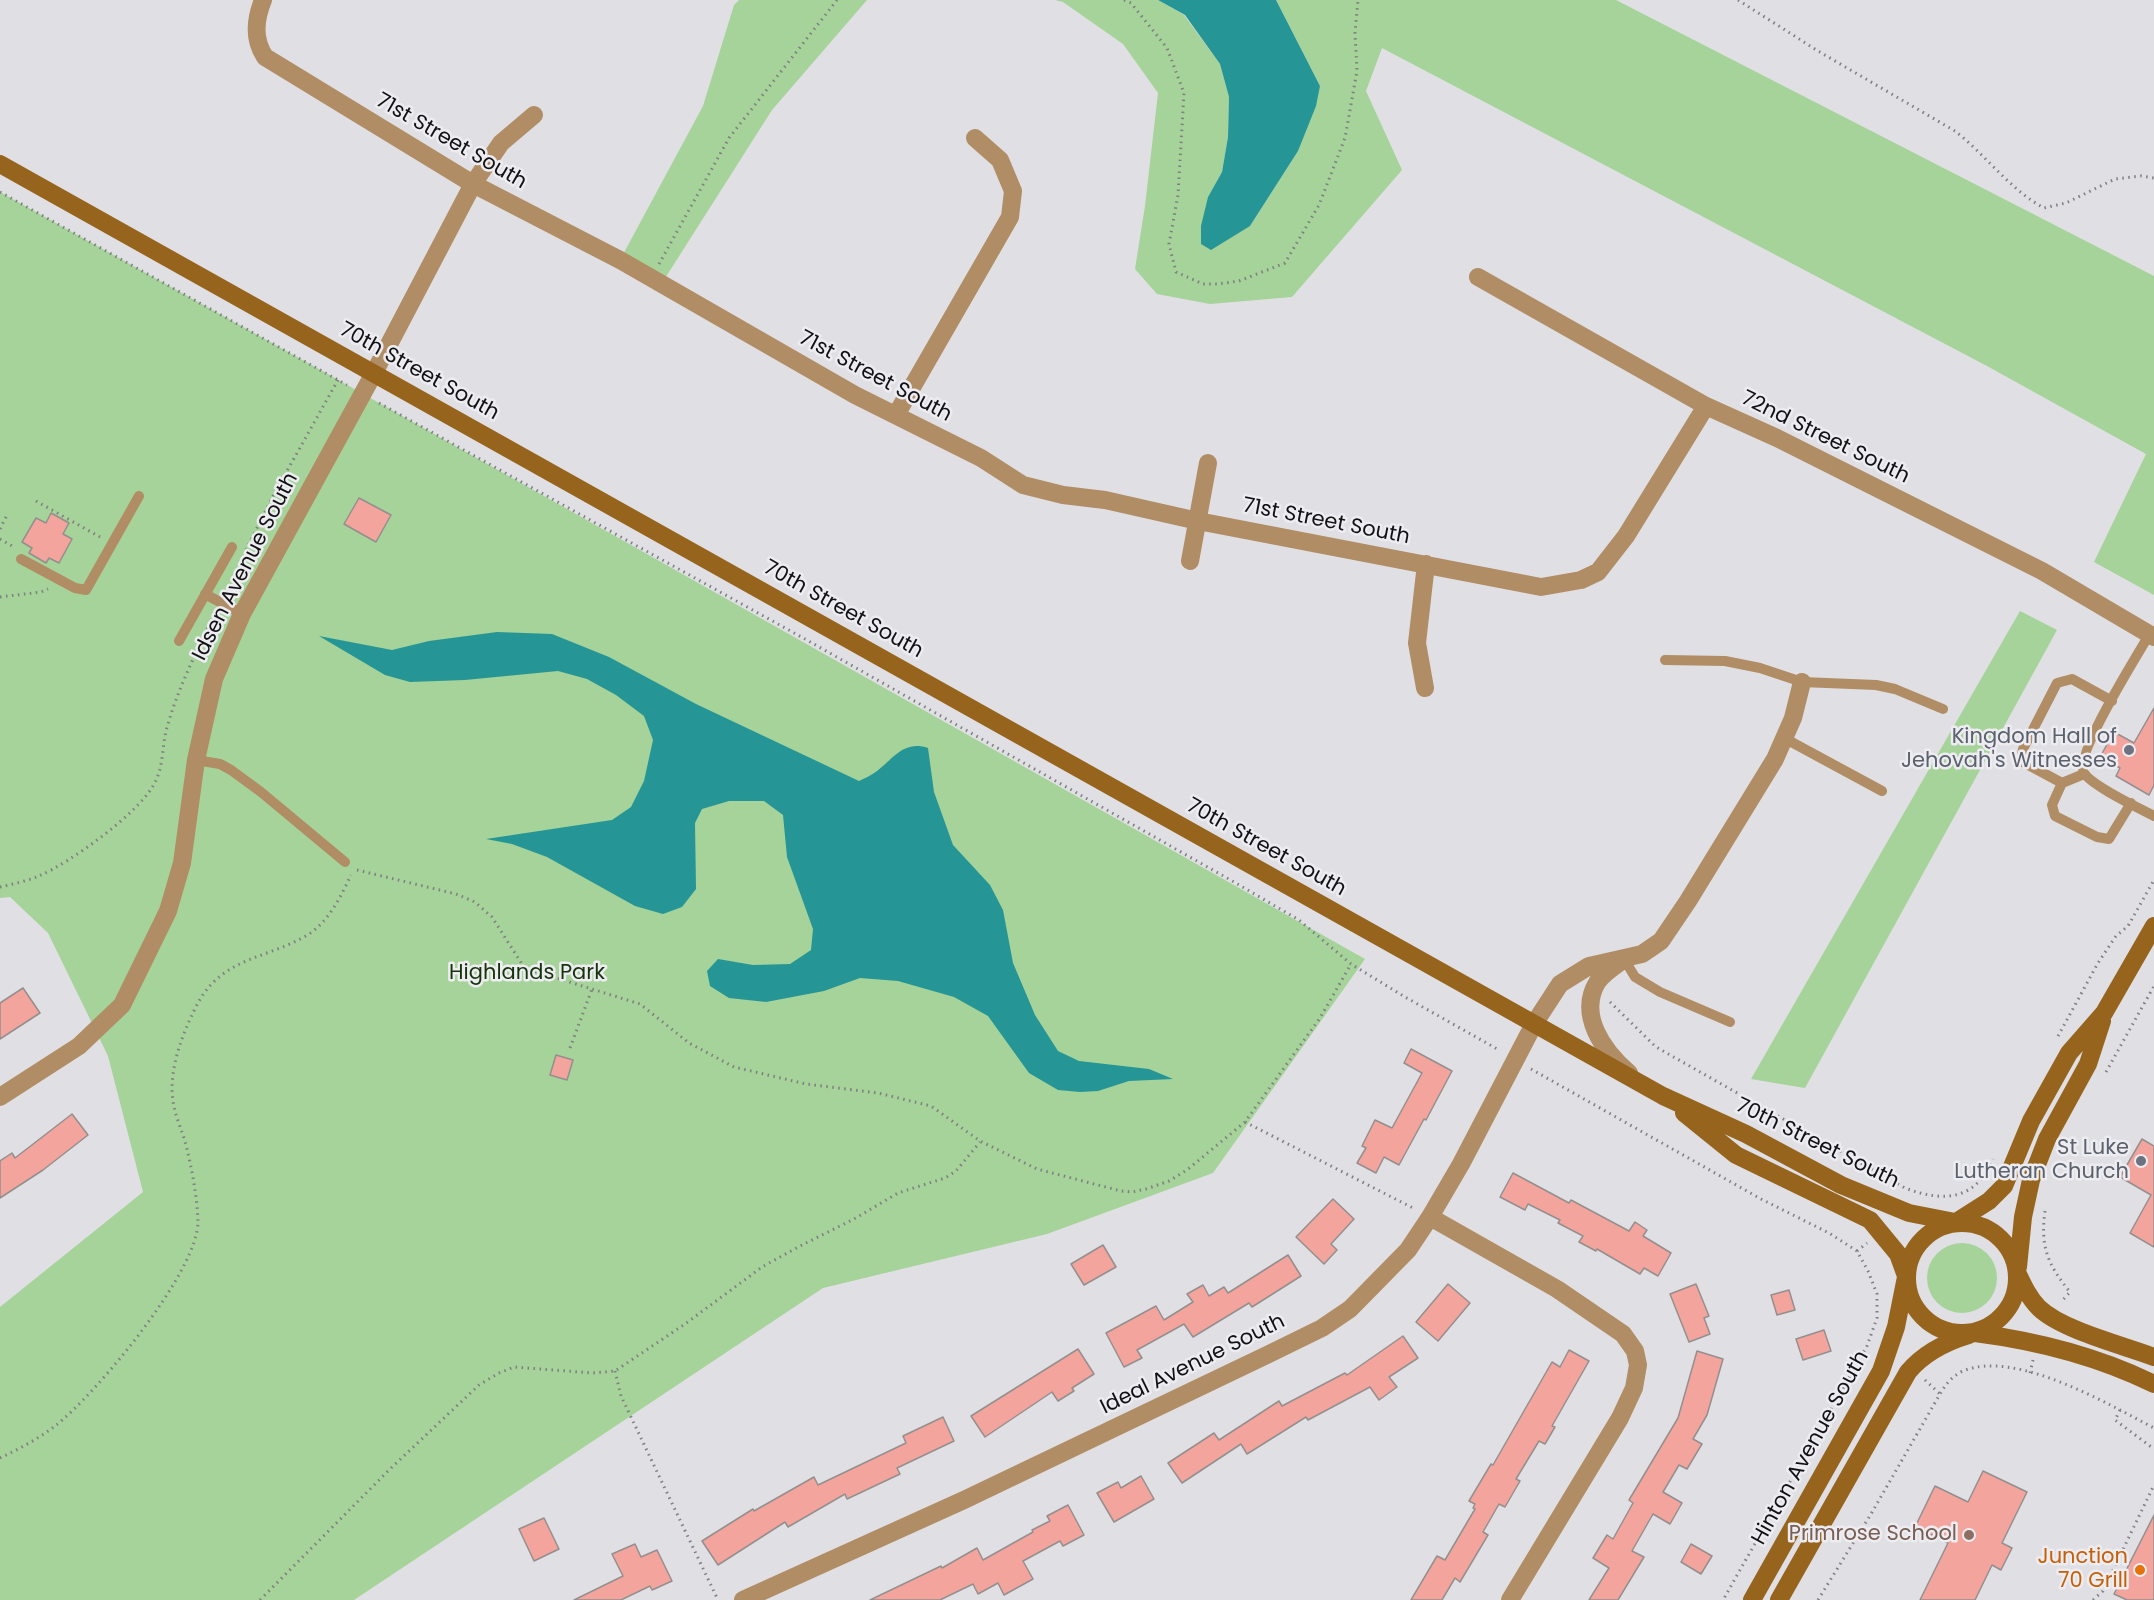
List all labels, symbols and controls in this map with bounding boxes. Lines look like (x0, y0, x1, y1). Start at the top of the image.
street label: 71st Street South (371, 89, 531, 195)
street label: 70th Street South (335, 318, 503, 426)
street label: 71st Street South (794, 326, 956, 428)
street label: 72nd Street South (1737, 386, 1913, 490)
street label: Idsen Avenue South (188, 469, 304, 665)
street label: 71st Street South (1240, 493, 1412, 551)
street label: 70th Street South (759, 556, 927, 664)
place label: Kingdom Hall of Jehovah's Witnesses (1901, 725, 2117, 775)
marker: Kingdom Hall of Jehovah's Witnesses (2122, 743, 2136, 757)
street label: 70th Street South (1182, 794, 1350, 902)
park label: Highlands Park (449, 961, 605, 987)
street label: 70th Street South (1731, 1093, 1903, 1195)
place label: St Luke Lutheran Church (1954, 1136, 2129, 1186)
marker: St Luke Lutheran Church (2134, 1154, 2148, 1168)
street label: Ideal Avenue South (1097, 1309, 1289, 1421)
street label: Hinton Avenue South (1747, 1347, 1875, 1549)
place label: Primrose School (1789, 1522, 1957, 1548)
marker: Primrose School (1962, 1528, 1976, 1542)
place label: Junction 70 Grill (2038, 1545, 2128, 1595)
marker: Junction 70 Grill (2133, 1563, 2147, 1577)

